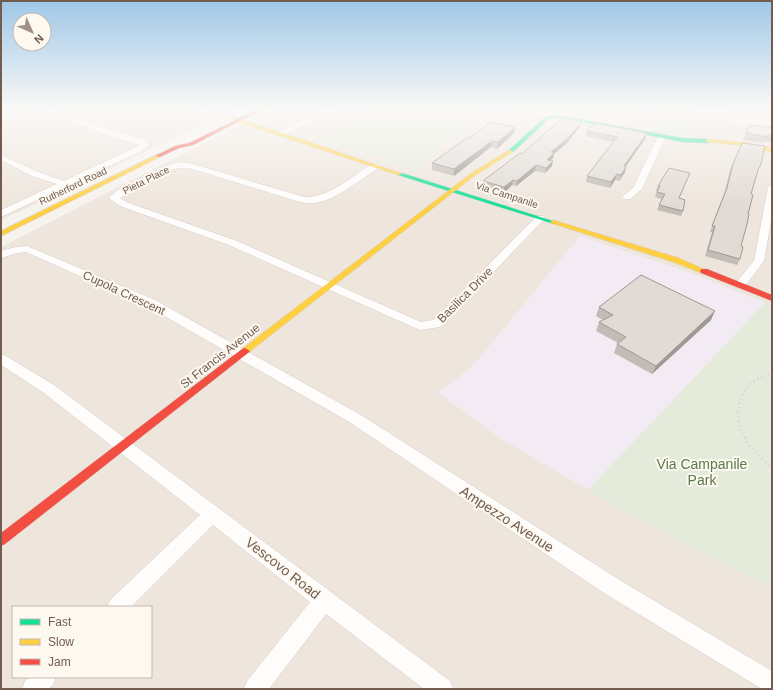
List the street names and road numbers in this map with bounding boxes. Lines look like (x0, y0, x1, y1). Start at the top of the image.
street label: Pieta Place (121, 163, 171, 196)
street label: Rutherford Road (37, 165, 109, 207)
street label: Via Campanile (474, 180, 540, 210)
street label: Basilica Drive (434, 264, 496, 326)
street label: Cupola Crescent (81, 268, 168, 319)
street label: St Francis Avenue (177, 320, 263, 391)
street label: Ampezzo Avenue (457, 483, 557, 555)
street label: Vescovo Road (242, 534, 324, 602)

